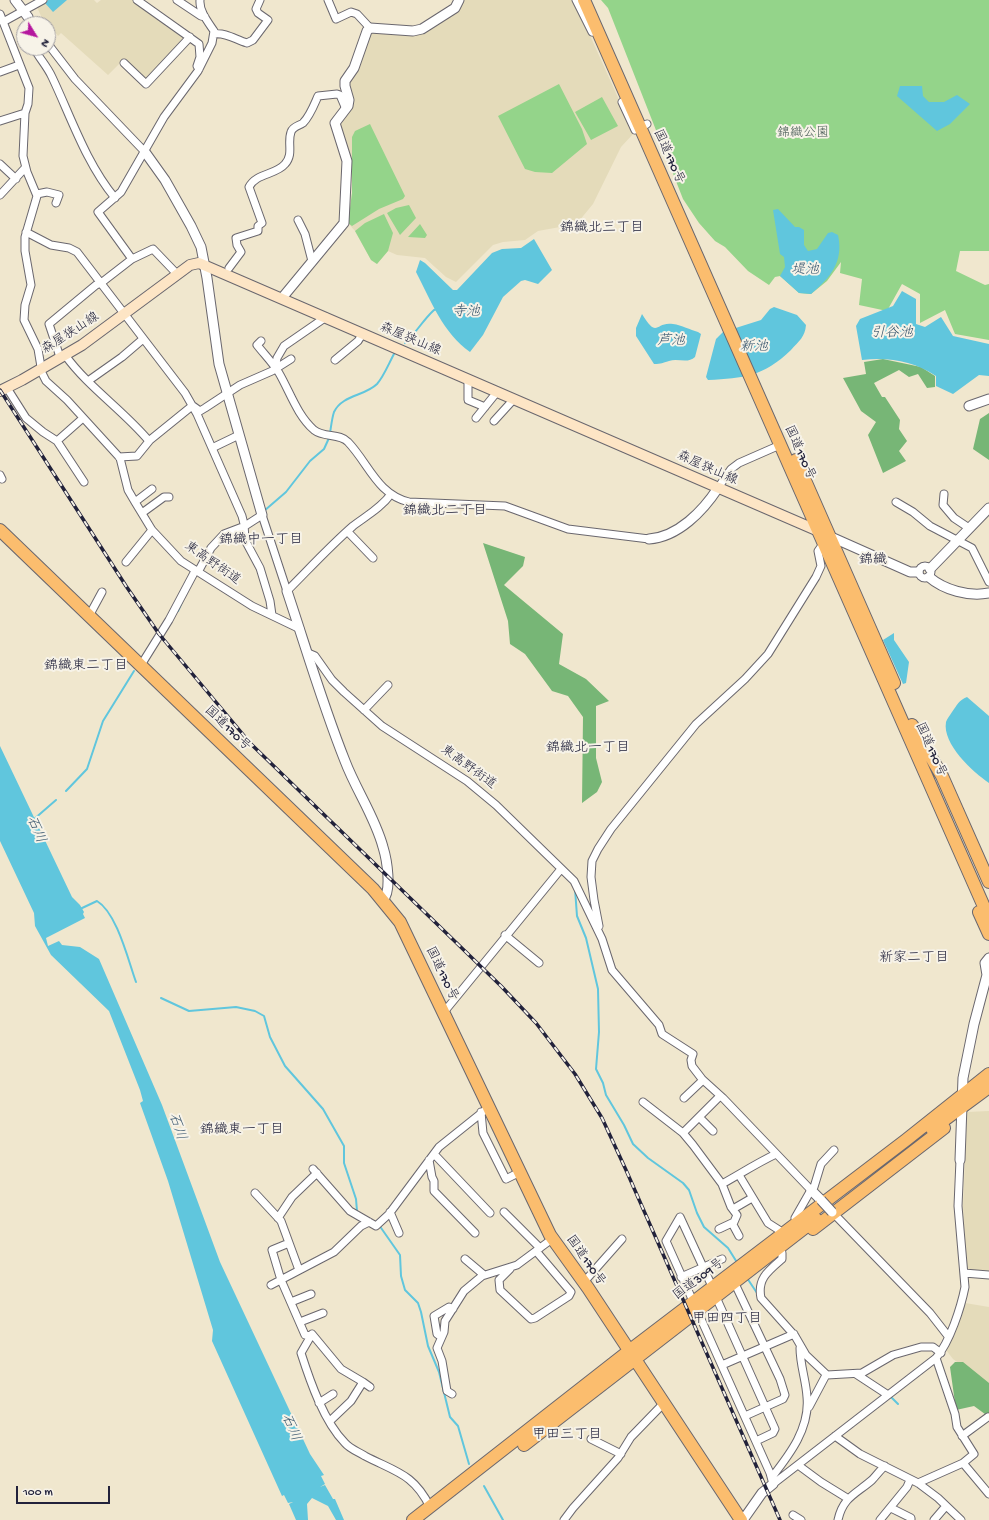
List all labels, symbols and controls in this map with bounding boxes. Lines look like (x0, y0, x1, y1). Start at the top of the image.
north arrow (16, 16, 56, 56)
text: N (38, 36, 52, 49)
park label: 錦織公園 (777, 126, 829, 142)
street label: 国道170号 (649, 127, 687, 187)
district label: 錦織北三丁目 (560, 221, 644, 237)
water label: 堤池 (791, 263, 819, 279)
water label: 寺池 (452, 305, 480, 321)
street label: 森屋狭山線 (39, 310, 103, 358)
street label: 森屋狭山線 (377, 320, 443, 360)
water label: 引谷池 (871, 326, 913, 342)
water label: 芦池 (657, 334, 685, 350)
water label: 新池 (740, 340, 768, 356)
street label: 国道170号 (780, 423, 818, 483)
street label: 森屋狭山線 (674, 449, 740, 489)
district label: 錦織北二丁目 (403, 504, 487, 520)
district label: 錦織中一丁目 (219, 533, 303, 549)
street label: 東高野街道 (181, 539, 243, 589)
district label: 錦織 (859, 553, 887, 569)
district label: 錦織東二丁目 (44, 659, 128, 675)
street label: 国道170号 (201, 703, 253, 755)
street label: 国道170号 (911, 720, 949, 780)
district label: 錦織北一丁目 (546, 741, 630, 757)
street label: 東高野街道 (437, 743, 499, 793)
water label: 石川 (22, 814, 48, 846)
street label: 国道170号 (421, 944, 461, 1004)
district label: 新家二丁目 (879, 951, 949, 967)
water label: 石川 (163, 1111, 189, 1143)
district label: 錦織東一丁目 (200, 1123, 284, 1139)
street label: 国道170号 (562, 1233, 608, 1289)
street label: 国道309号 (670, 1256, 728, 1304)
district label: 甲田四丁目 (692, 1312, 762, 1328)
water label: 石川 (277, 1412, 303, 1444)
district label: 甲田三丁目 (532, 1428, 602, 1444)
scale bar (18, 1478, 112, 1504)
text: 100 m (23, 1486, 53, 1500)

